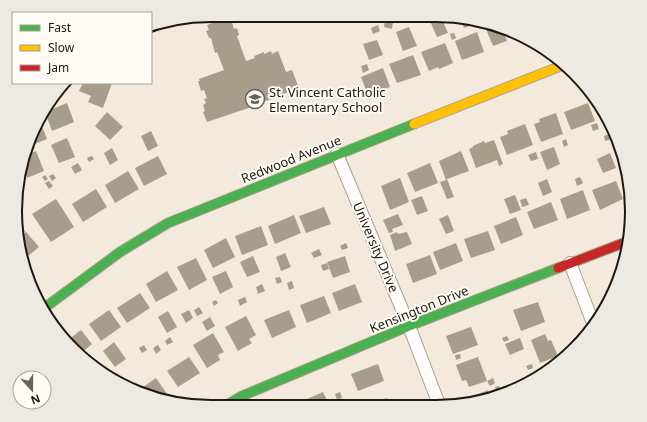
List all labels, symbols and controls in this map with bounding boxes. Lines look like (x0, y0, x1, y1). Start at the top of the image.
legend (12, 12, 152, 84)
text: Fast (48, 19, 72, 36)
text: Slow (48, 39, 75, 56)
text: Jam (47, 59, 69, 76)
place label: St. Vincent Catholic Elementary School (269, 83, 386, 116)
school or university icon: St. Vincent Catholic Elementary School (244, 88, 266, 110)
street label: Redwood Avenue (238, 131, 344, 187)
street label: University Drive (349, 199, 403, 295)
street label: Kensington Drive (367, 281, 471, 337)
north arrow (12, 370, 52, 410)
text: N (29, 391, 43, 408)

